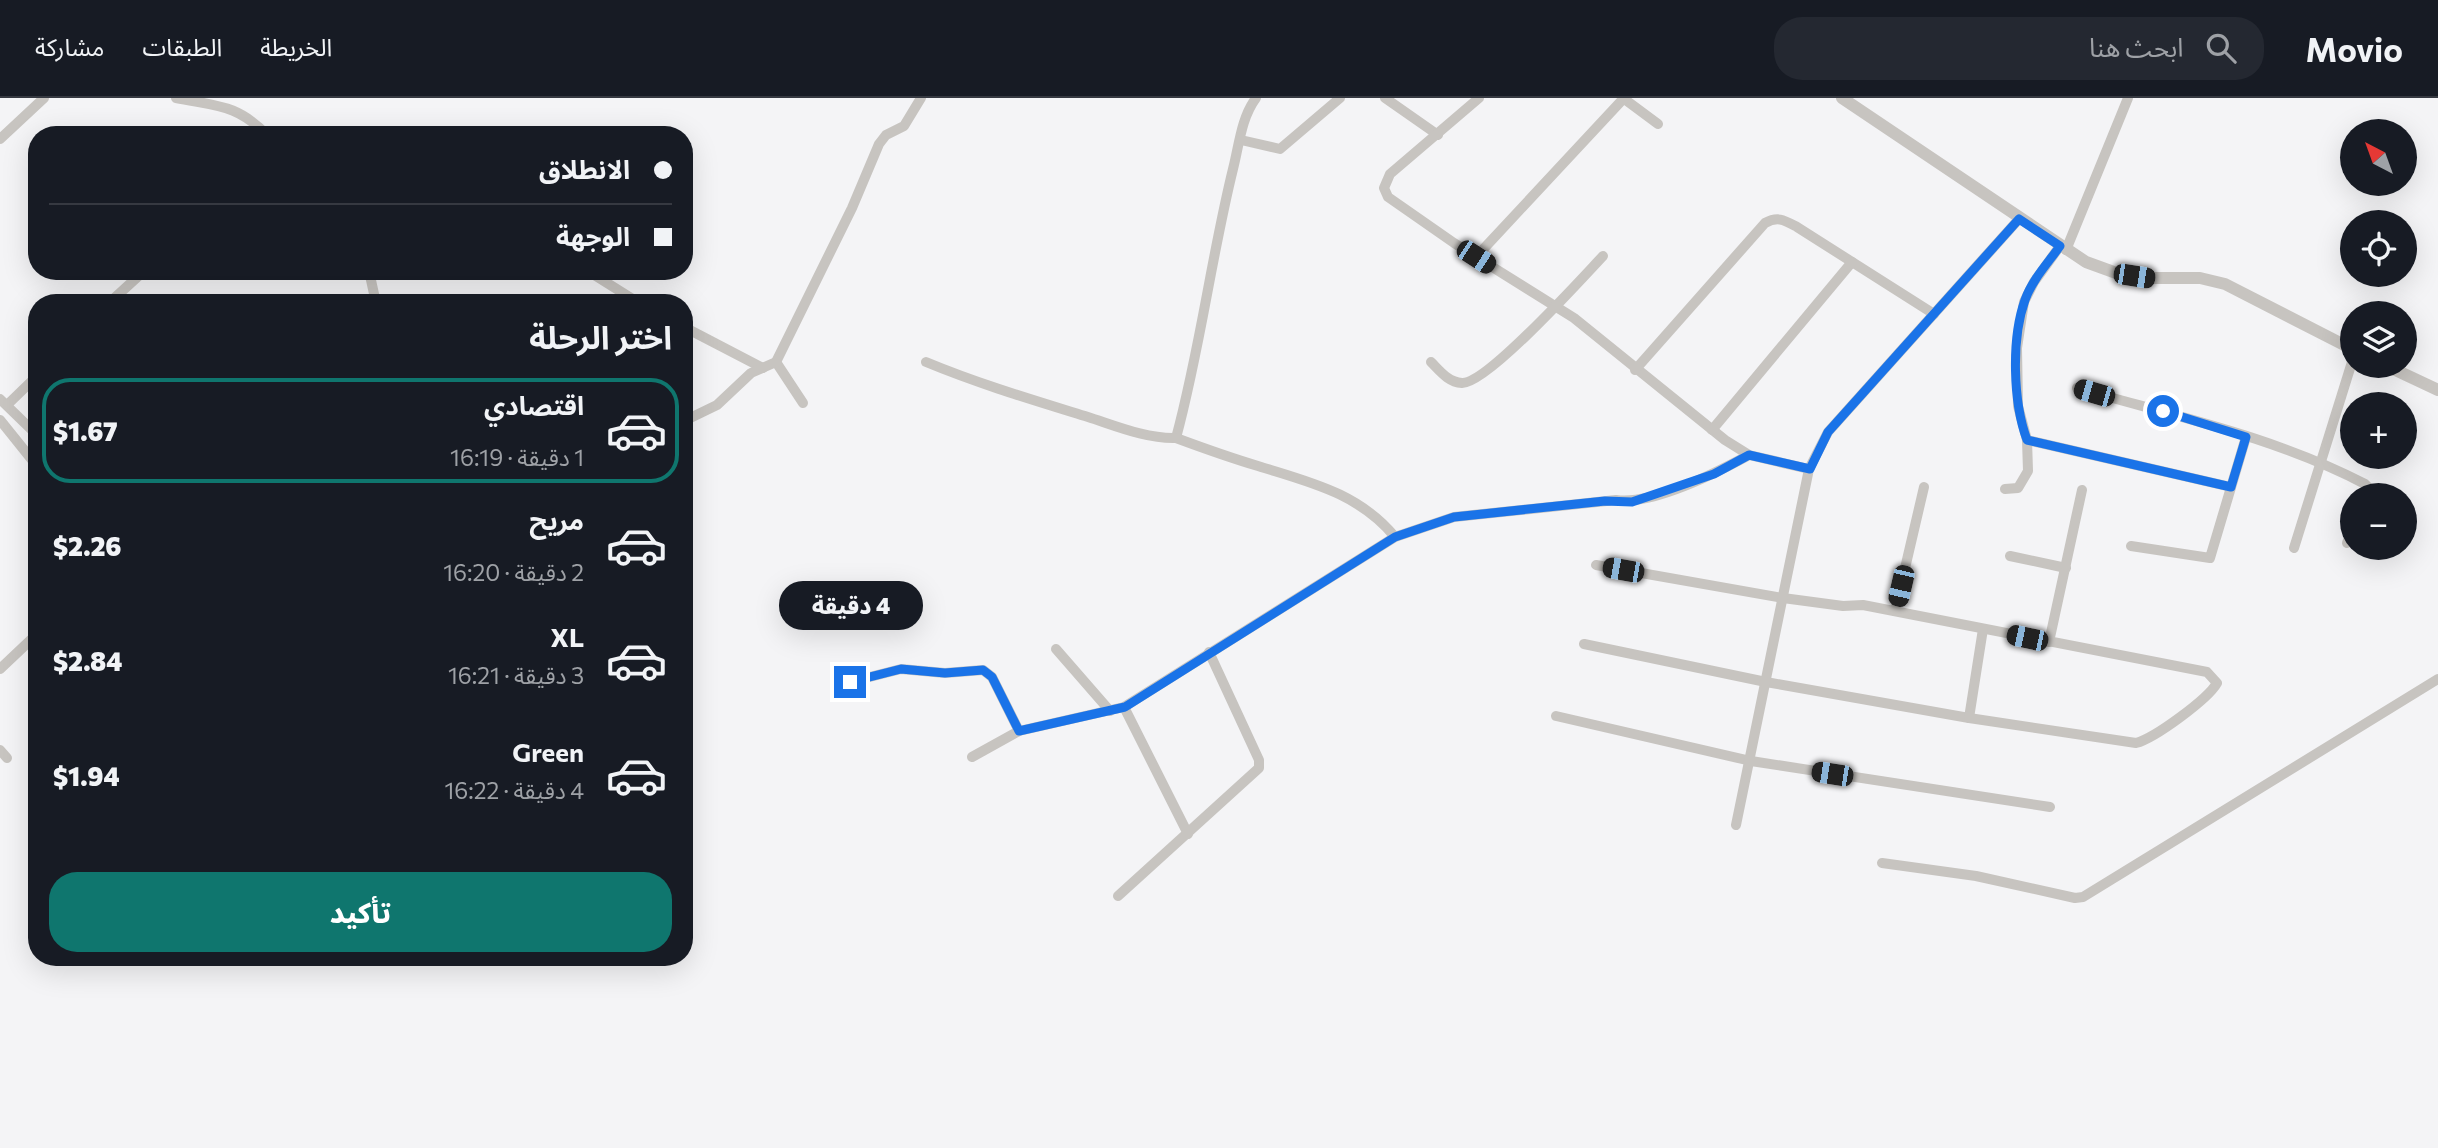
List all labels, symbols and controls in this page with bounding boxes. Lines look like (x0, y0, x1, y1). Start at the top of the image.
search box (1774, 17, 2264, 80)
text: Movio (2306, 28, 2403, 69)
icon: search (2202, 29, 2240, 67)
text: ابحث هنا (2089, 31, 2184, 62)
text: مشاركة (35, 32, 104, 61)
text: الطبقات (142, 32, 222, 61)
text: الخريطة (260, 32, 332, 61)
north arrow (2340, 119, 2417, 196)
map controls (2340, 119, 2417, 560)
text: الانطلاق (539, 153, 630, 184)
button: locate (2340, 210, 2417, 287)
text: الوجهة (556, 220, 630, 251)
car (1453, 237, 1500, 277)
car (2112, 262, 2157, 290)
button: layers (2340, 301, 2417, 378)
text: اختر الرحلة (529, 316, 672, 356)
car (2071, 377, 2118, 409)
text: اقتصادي (484, 389, 584, 420)
button: + (2340, 392, 2417, 469)
route start (2147, 395, 2179, 427)
icon: car (605, 399, 668, 462)
text: $1.67 (53, 415, 118, 446)
text: 1 دقيقة · 16:19 (450, 443, 584, 471)
button: − (2340, 483, 2417, 560)
text: مريح (529, 504, 584, 535)
icon: car (605, 514, 668, 577)
text: $2.26 (53, 530, 121, 561)
car (1601, 556, 1646, 584)
text: 2 دقيقة · 16:20 (443, 558, 584, 586)
car (1887, 563, 1916, 609)
callout: 4 دقيقة (778, 580, 922, 630)
text: 4 دقيقة (812, 591, 890, 619)
text: XL (550, 621, 584, 652)
car (2005, 623, 2050, 653)
icon: car (605, 629, 668, 692)
text: $2.84 (53, 645, 123, 676)
text: 3 دقيقة · 16:21 (448, 661, 584, 689)
route end (834, 666, 866, 698)
text: Green (512, 736, 584, 767)
icon: car (605, 744, 668, 807)
text: $1.94 (53, 760, 120, 791)
car (1810, 760, 1855, 788)
text: 4 دقيقة · 16:22 (444, 776, 584, 804)
button: تأكيد (49, 872, 672, 952)

